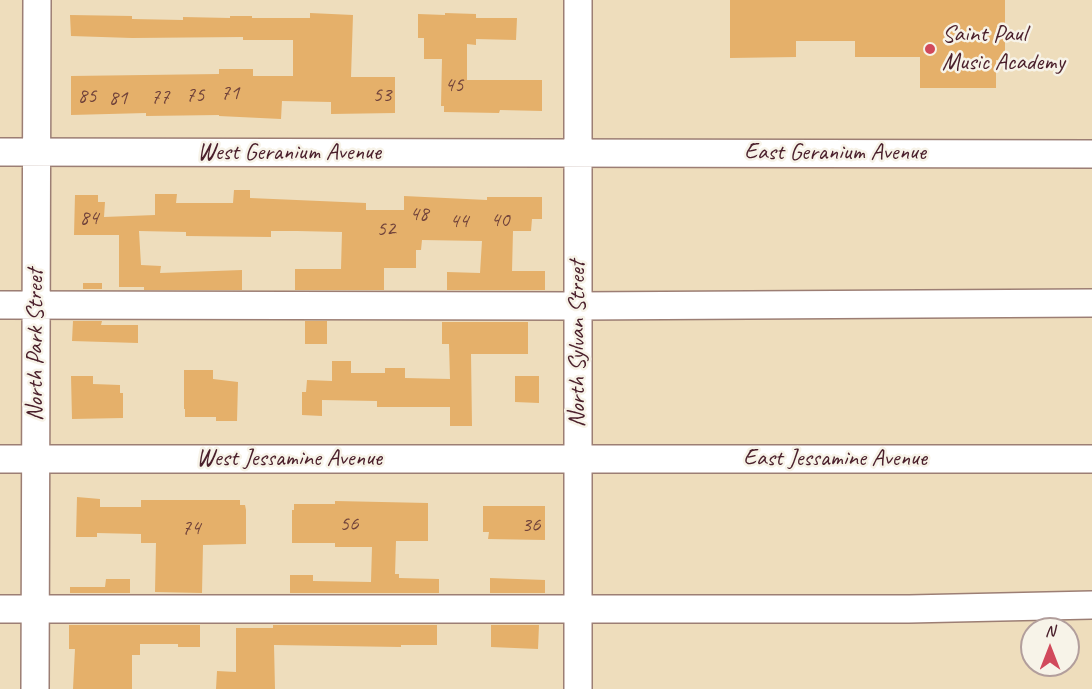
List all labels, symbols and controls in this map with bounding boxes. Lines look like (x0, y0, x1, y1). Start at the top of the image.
place label: Saint Paul Music Academy (942, 21, 1065, 77)
marker: Saint Paul Music Academy (923, 42, 937, 56)
house number: 45 (445, 72, 463, 98)
house number: 71 (221, 80, 239, 106)
house number: 75 (186, 82, 204, 108)
house number: 53 (373, 82, 391, 108)
house number: 85 (78, 83, 96, 109)
house number: 77 (151, 84, 169, 110)
house number: 81 (109, 85, 127, 111)
street label: West Geranium Avenue (197, 139, 381, 167)
street label: East Geranium Avenue (744, 139, 926, 167)
house number: 48 (410, 201, 428, 227)
house number: 84 (80, 205, 98, 231)
house number: 40 (491, 207, 509, 233)
house number: 44 (450, 208, 468, 234)
house number: 52 (377, 216, 395, 242)
street label: North Sylvan Street (564, 261, 592, 427)
street label: North Park Street (22, 269, 50, 421)
street label: West Jessamine Avenue (196, 445, 382, 473)
street label: East Jessamine Avenue (743, 445, 927, 473)
house number: 56 (340, 511, 358, 537)
house number: 36 (522, 512, 540, 538)
house number: 74 (182, 515, 200, 541)
north arrow (1020, 617, 1080, 677)
text: N (1045, 621, 1055, 641)

